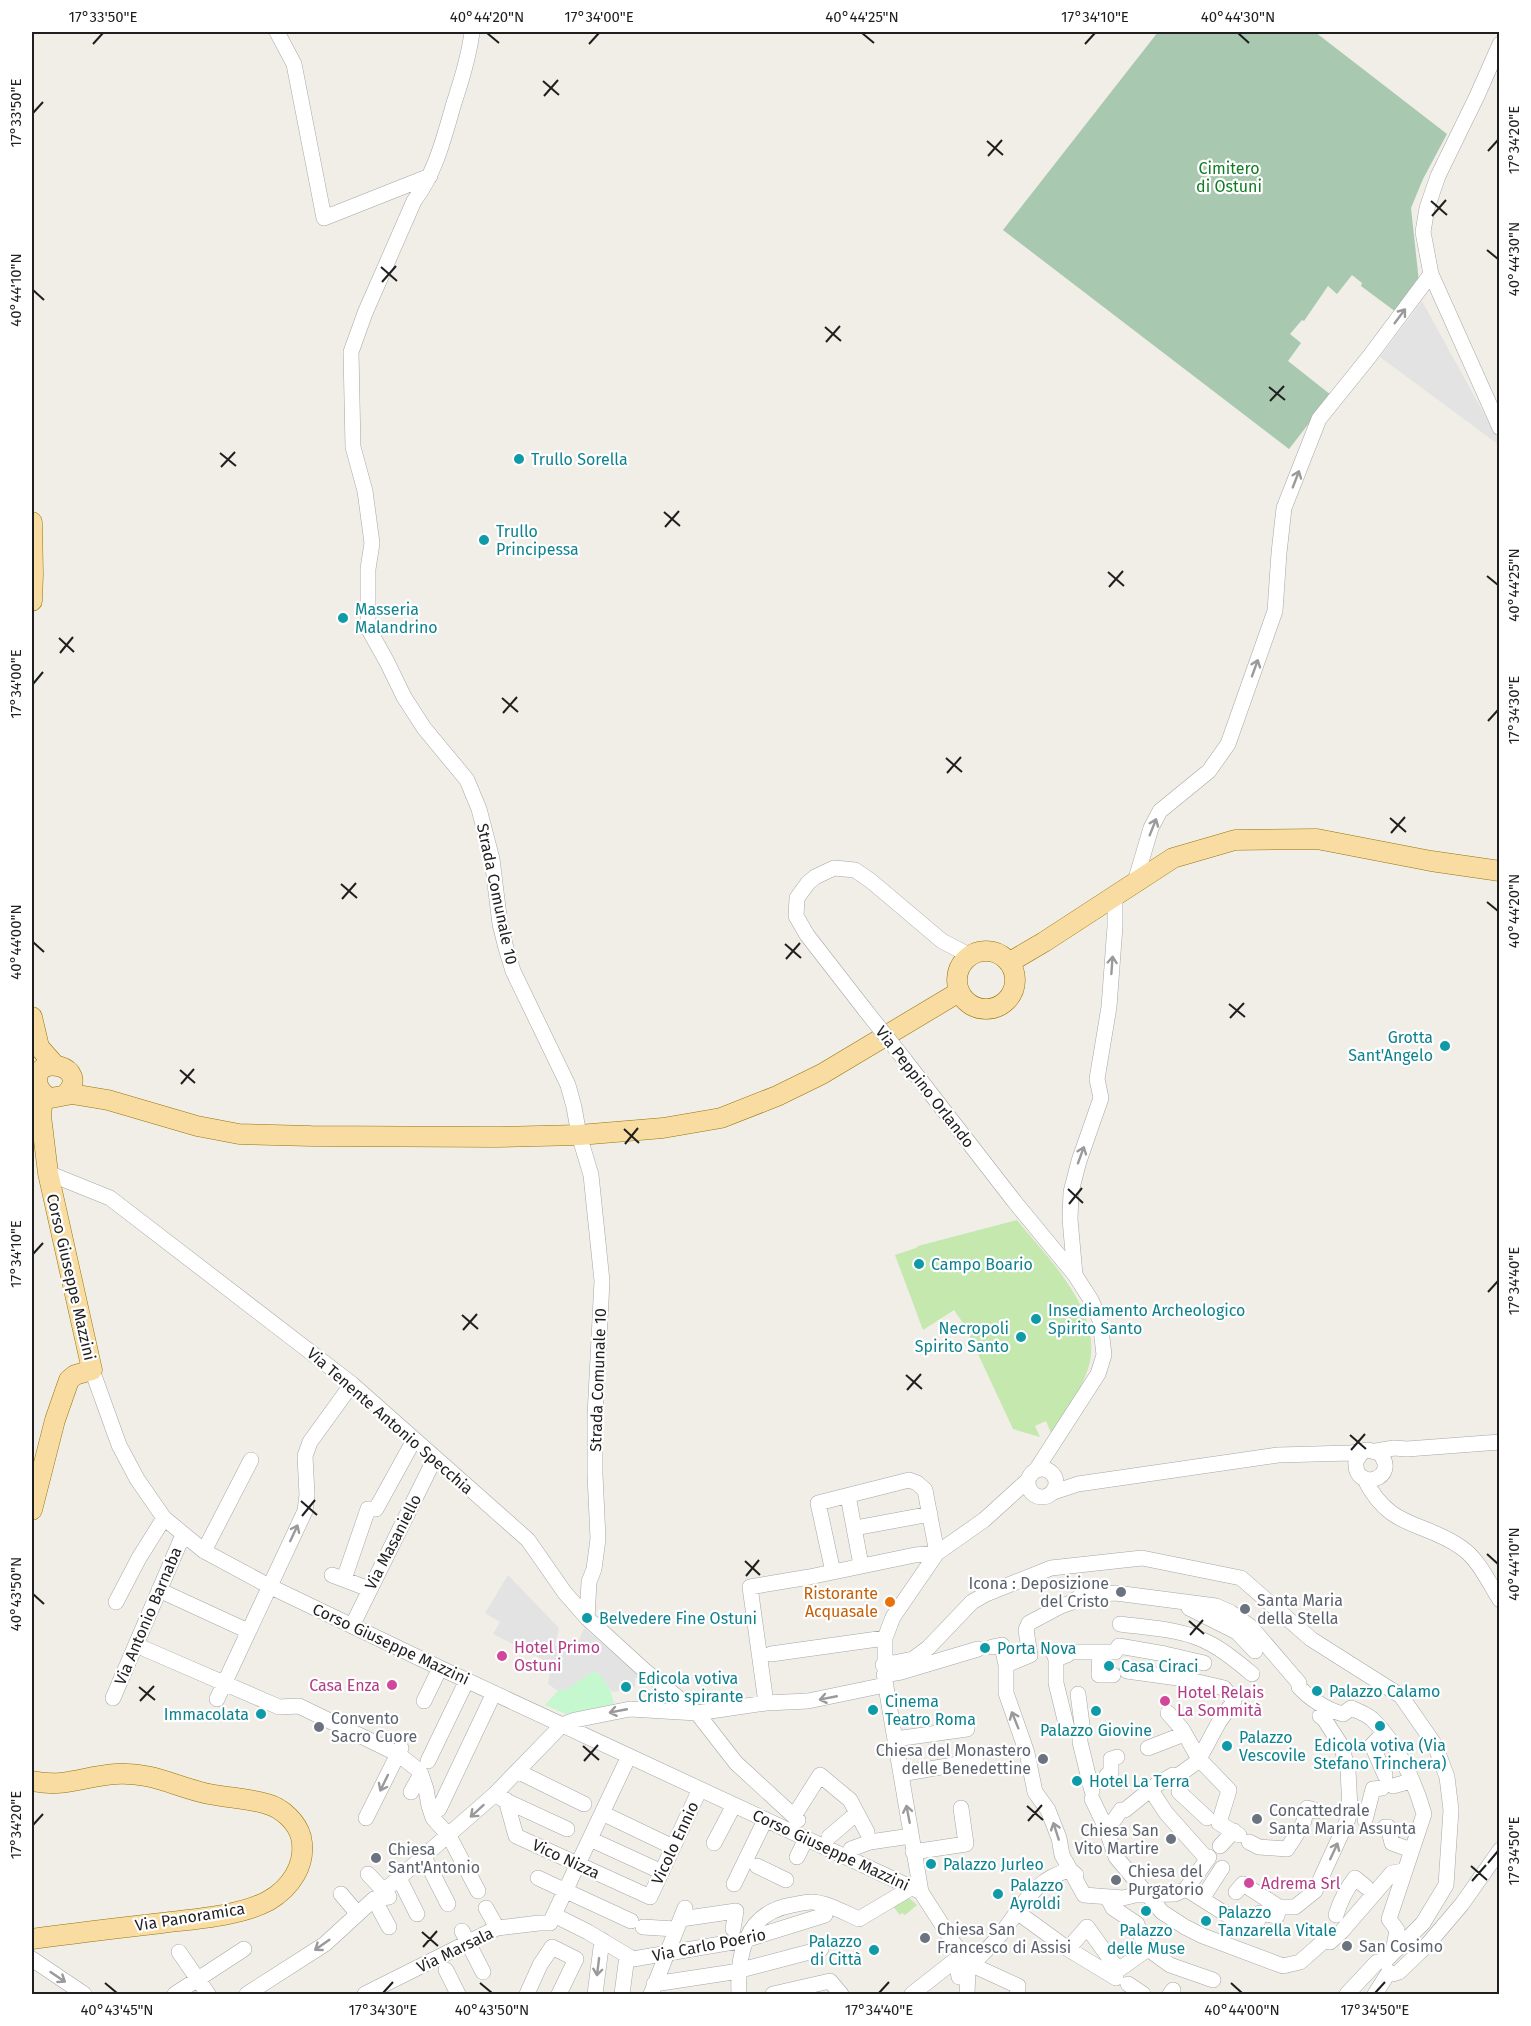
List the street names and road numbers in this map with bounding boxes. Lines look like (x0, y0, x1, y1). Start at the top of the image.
street label: Strada Comunale 10 (473, 822, 521, 966)
street label: Via Peppino Orlando (872, 1022, 978, 1152)
street label: Corso Giuseppe Mazzini (43, 1192, 99, 1362)
street label: Strada Comunale 10 (586, 1308, 610, 1452)
street label: Via Tenente Antonio Specchia (303, 1344, 477, 1498)
street label: Via Masaniello (361, 1491, 425, 1593)
street label: Via Antonio Barnaba (110, 1544, 186, 1688)
street label: Corso Giuseppe Mazzini (310, 1599, 472, 1689)
street label: Vicolo Ennio (648, 1799, 702, 1887)
street label: Corso Giuseppe Mazzini (750, 1805, 912, 1895)
street label: Vico Nizza (529, 1835, 603, 1883)
street label: Via Panoramica (134, 1899, 246, 1935)
street label: Via Marsala (414, 1923, 496, 1977)
street label: Via Carlo Poerio (651, 1925, 767, 1965)

